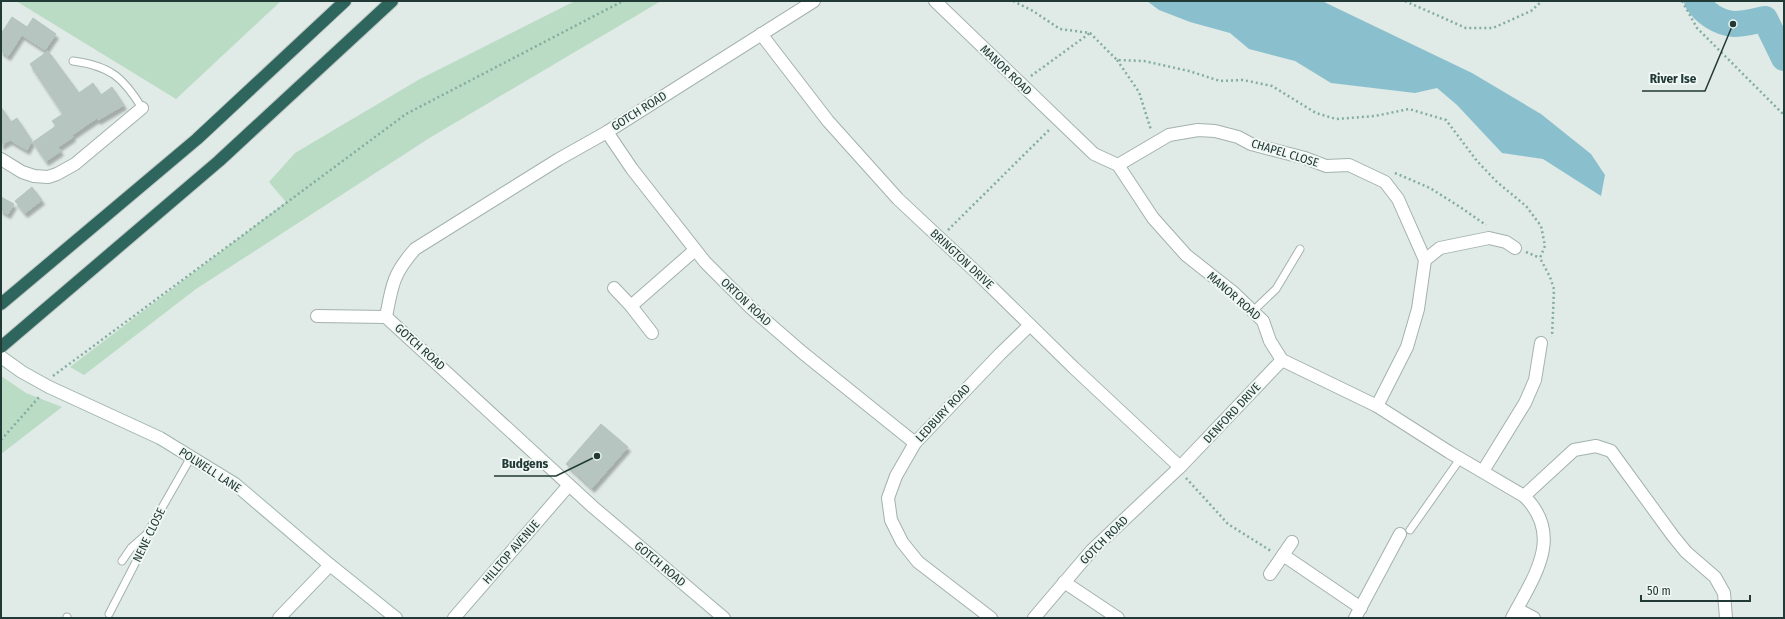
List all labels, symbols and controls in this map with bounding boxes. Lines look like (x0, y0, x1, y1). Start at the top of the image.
street label: MANOR ROAD (977, 42, 1035, 98)
callout: River Ise (1642, 66, 1705, 91)
text: River Ise (1650, 71, 1697, 86)
street label: GOTCH ROAD (609, 89, 669, 133)
street label: CHAPEL CLOSE (1250, 136, 1321, 170)
street label: BRINGTON DRIVE (927, 226, 997, 292)
street label: MANOR ROAD (1204, 269, 1264, 323)
street label: ORTON ROAD (718, 275, 774, 329)
street label: GOTCH ROAD (392, 321, 448, 373)
street label: DENFORD DRIVE (1201, 380, 1264, 446)
street label: LEDBURY ROAD (913, 381, 973, 445)
street label: POLWELL LANE (176, 445, 244, 495)
callout: Budgens (494, 451, 556, 476)
text: Budgens (502, 456, 548, 471)
street label: NENE CLOSE (130, 505, 168, 564)
street label: GOTCH ROAD (1077, 513, 1131, 567)
street label: HILLTOP AVENUE (480, 517, 543, 587)
street label: GOTCH ROAD (632, 539, 688, 589)
scale bar (1641, 577, 1750, 603)
text: 50 m (1647, 584, 1671, 598)

